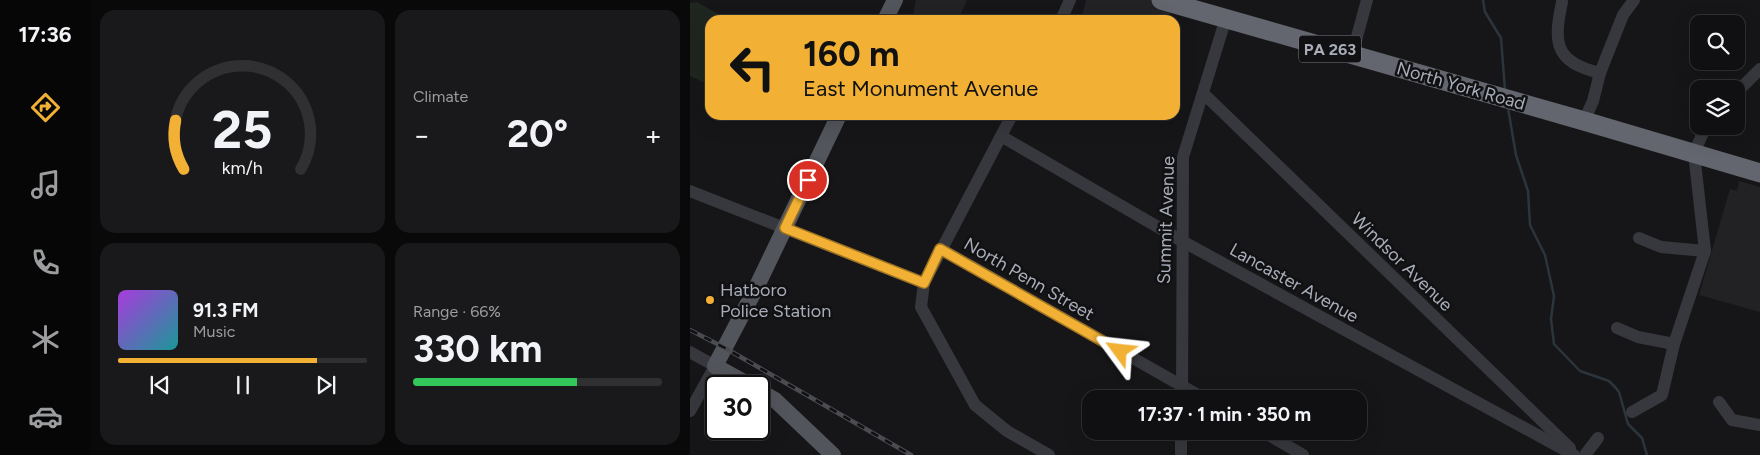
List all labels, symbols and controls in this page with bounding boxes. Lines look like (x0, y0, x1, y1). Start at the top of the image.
map controls (1690, 15, 1745, 135)
button: search (1690, 15, 1745, 70)
text: 17:36 (18, 21, 72, 48)
text: 160 m (803, 33, 900, 75)
icon: left (720, 35, 785, 100)
road number: PA 263 (1299, 36, 1361, 62)
street label: North York Road (1394, 57, 1528, 115)
text: East Monument Avenue (803, 75, 1038, 102)
button: layers (1690, 80, 1745, 135)
text: Climate (413, 87, 468, 106)
icon: directions (28, 90, 63, 125)
text: 25 (212, 99, 273, 161)
text: 20° (507, 111, 568, 157)
text: − (413, 118, 430, 152)
text: + (645, 118, 662, 152)
street label: Summit Avenue (1153, 155, 1179, 284)
text: km/h (222, 157, 263, 178)
pin (787, 159, 829, 201)
icon: arrive (794, 166, 822, 194)
icon: music (28, 167, 63, 202)
street label: Windsor Avenue (1347, 208, 1457, 316)
street label: North Penn Street (960, 233, 1098, 325)
street label: Lancaster Avenue (1226, 238, 1362, 328)
icon: phone (28, 245, 63, 280)
place label: Hatboro Police Station (720, 279, 831, 322)
marker: Hatboro Police Station (704, 294, 716, 306)
text: 91.3 FM (193, 299, 259, 322)
text: Range · 66% (413, 302, 501, 321)
icon: climate (28, 322, 63, 357)
text: Music (193, 322, 235, 341)
position arrow (1093, 324, 1145, 376)
text: 330 km (413, 326, 543, 372)
icon: previous (146, 371, 174, 399)
icon: pause (229, 371, 257, 399)
icon: next (312, 371, 340, 399)
speed limit sign: 30 (705, 375, 770, 440)
icon: car (28, 399, 63, 434)
text: 17:37 · 1 min · 350 m (1138, 403, 1311, 426)

